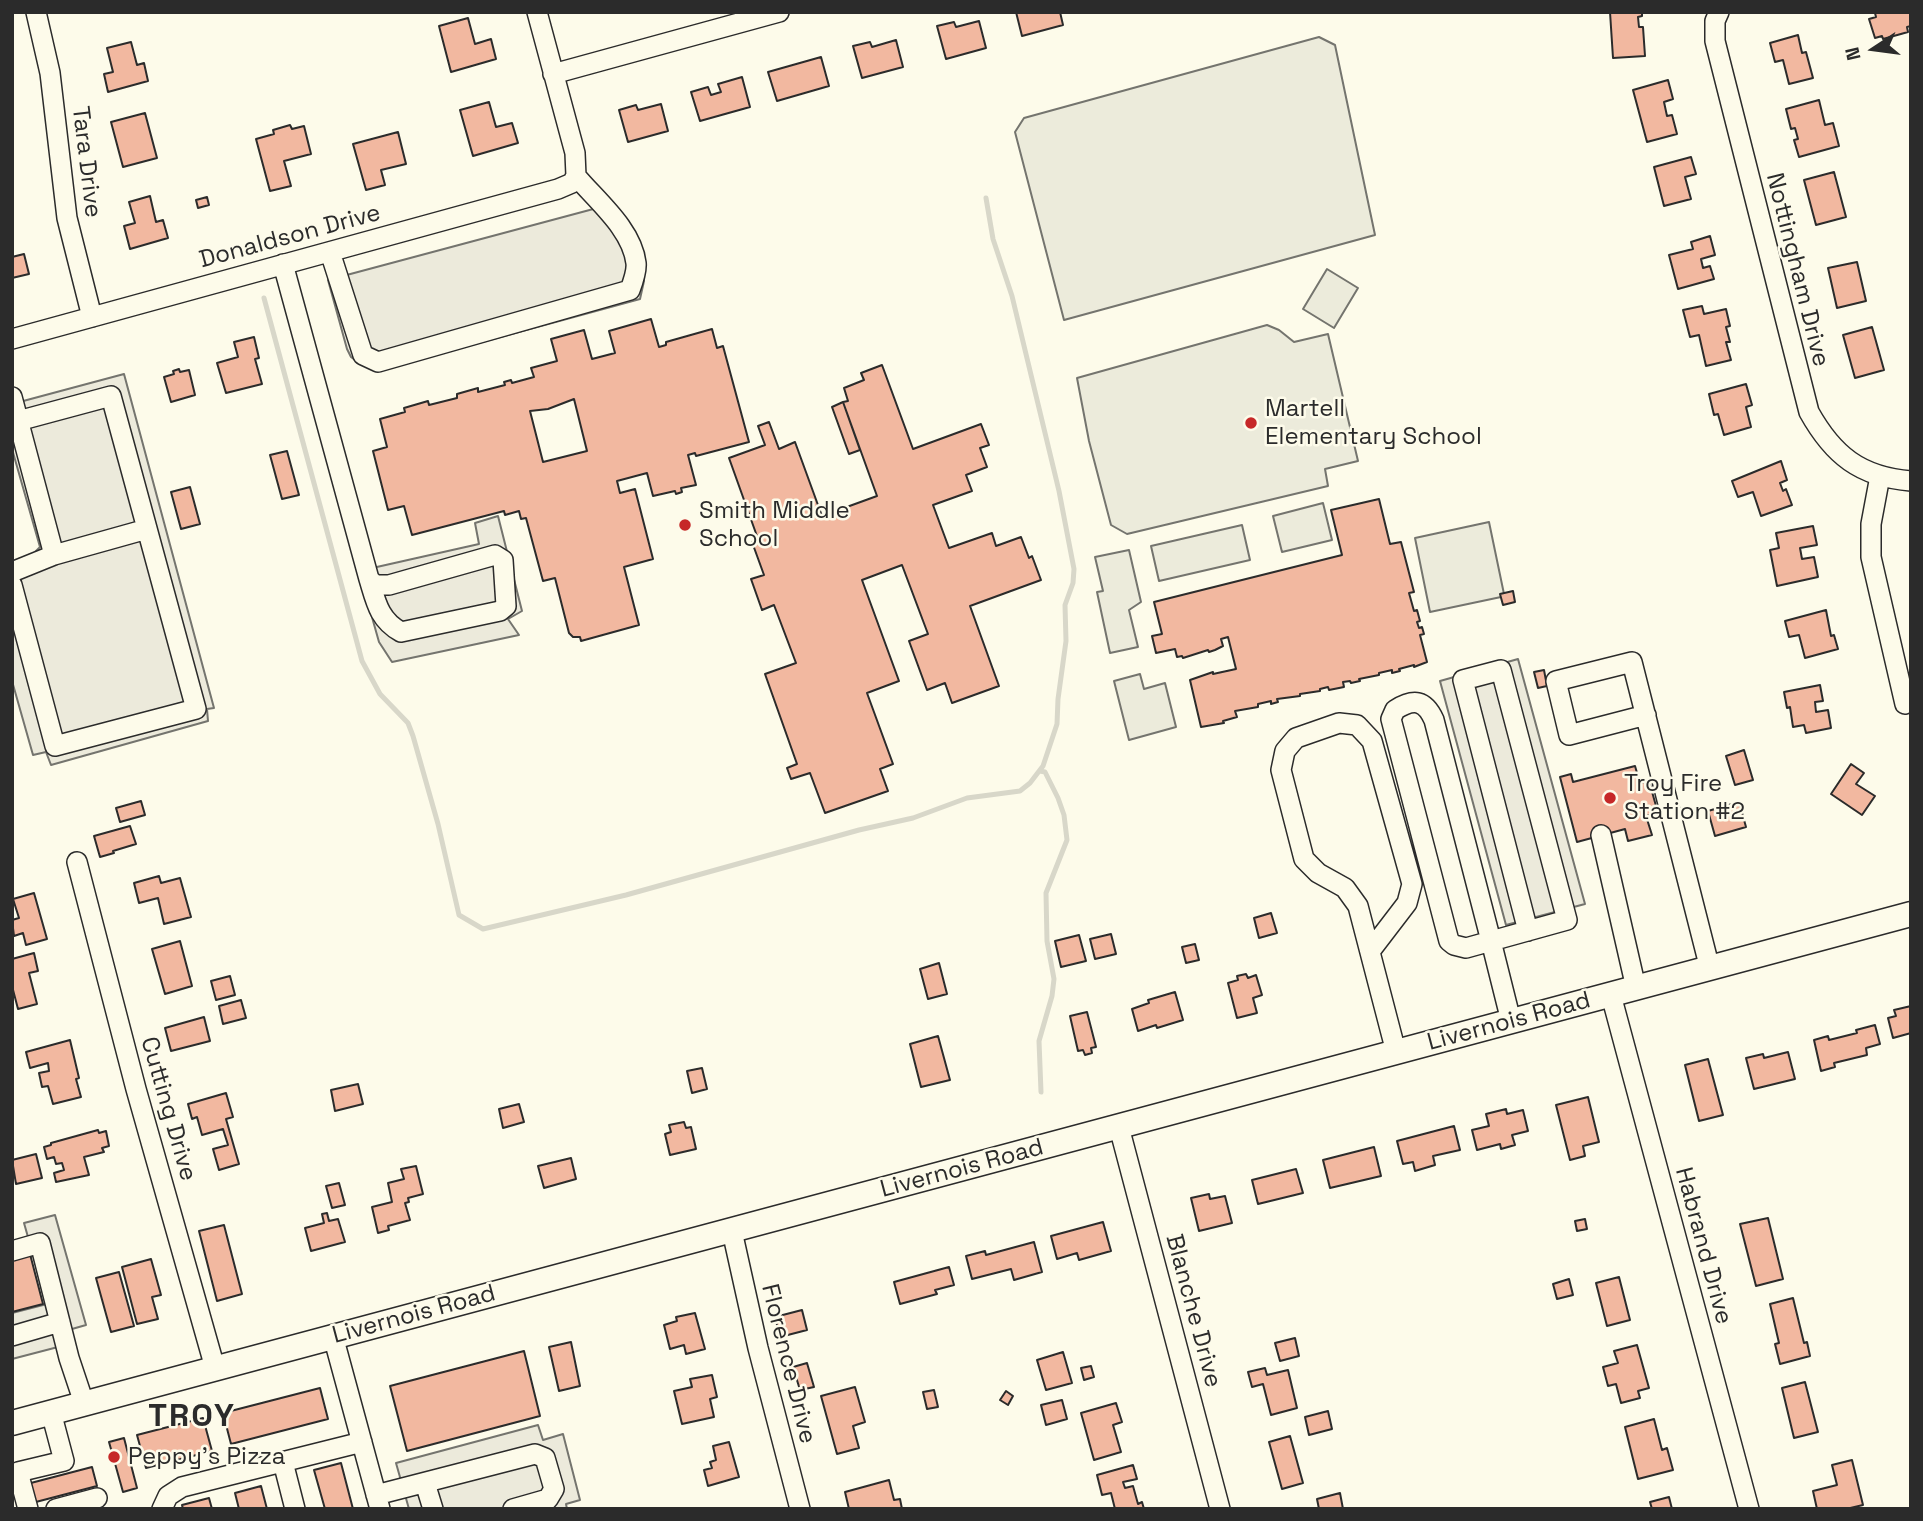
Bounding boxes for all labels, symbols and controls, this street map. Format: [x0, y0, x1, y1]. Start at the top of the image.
north arrow [1839, 14, 1909, 84]
text: N [1839, 45, 1867, 63]
street label: Tara Drive [65, 105, 107, 219]
street label: Nottingham Drive [1759, 170, 1835, 370]
street label: Donaldson Drive [196, 199, 384, 275]
place label: Martell Elementary School [1265, 395, 1482, 451]
marker: Martell Elementary School [1243, 415, 1259, 431]
place label: Smith Middle School [699, 497, 850, 553]
marker: Smith Middle School [677, 517, 693, 533]
place label: Troy Fire Station #2 [1624, 770, 1745, 826]
marker: Troy Fire Station #2 [1602, 790, 1618, 806]
street label: Livernois Road [1424, 986, 1594, 1058]
street label: Cutting Drive [134, 1034, 202, 1184]
street label: Livernois Road [877, 1133, 1047, 1205]
street label: Habrand Drive [1668, 1164, 1738, 1328]
street label: Blanche Drive [1159, 1231, 1227, 1391]
street label: Livernois Road [329, 1279, 499, 1351]
street label: Florence Drive [754, 1281, 822, 1447]
district label: TROY [149, 1398, 235, 1436]
place label: Peppy's Pizza [128, 1443, 286, 1471]
marker: Peppy's Pizza [106, 1449, 122, 1465]

